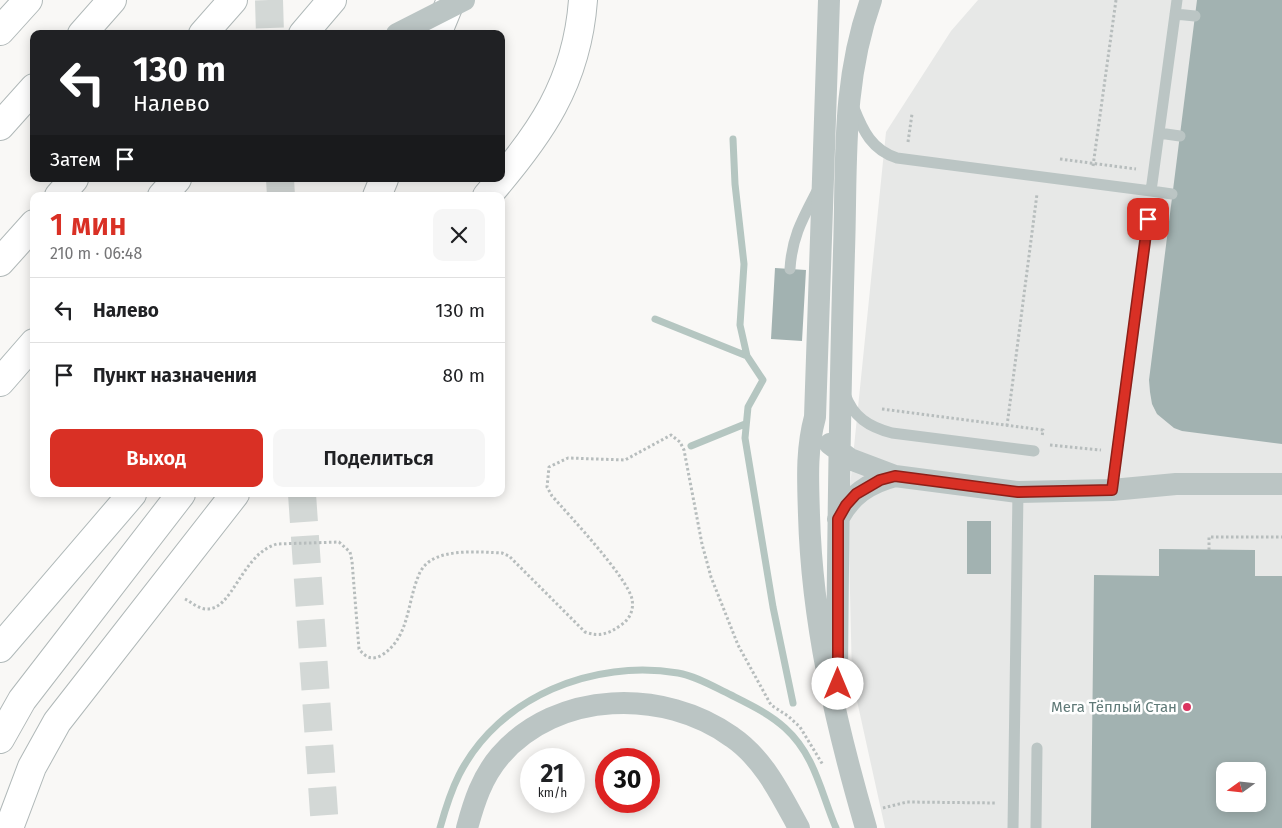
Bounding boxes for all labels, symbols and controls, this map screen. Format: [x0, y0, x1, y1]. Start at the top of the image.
text: 130 m [133, 48, 226, 90]
icon: left [50, 50, 115, 115]
text: Налево [133, 90, 210, 117]
icon: arrive [111, 145, 139, 173]
text: Затем [50, 148, 101, 171]
pin [1127, 198, 1169, 240]
icon: arrive [1134, 205, 1162, 233]
text: 1 мин [50, 207, 127, 243]
button: close [433, 209, 485, 261]
text: 210 m · 06:48 [50, 244, 142, 263]
icon: left [50, 296, 78, 324]
text: Налево [93, 299, 159, 322]
text: 130 m [435, 299, 485, 322]
icon: arrive [50, 361, 78, 389]
text: Пункт назначения [93, 364, 257, 387]
text: 80 m [443, 364, 485, 387]
button: Выход [50, 429, 263, 487]
button: Поделиться [273, 429, 485, 487]
position arrow [811, 657, 863, 709]
place label: Мега Тёплый Cтан [1051, 698, 1177, 716]
marker: Мега Тёплый Cтан [1181, 701, 1193, 713]
speed limit sign: 30 [595, 748, 660, 813]
text: 21 [541, 759, 564, 789]
north arrow [1216, 762, 1266, 812]
map controls [1216, 762, 1266, 812]
text: km/h [538, 786, 567, 800]

